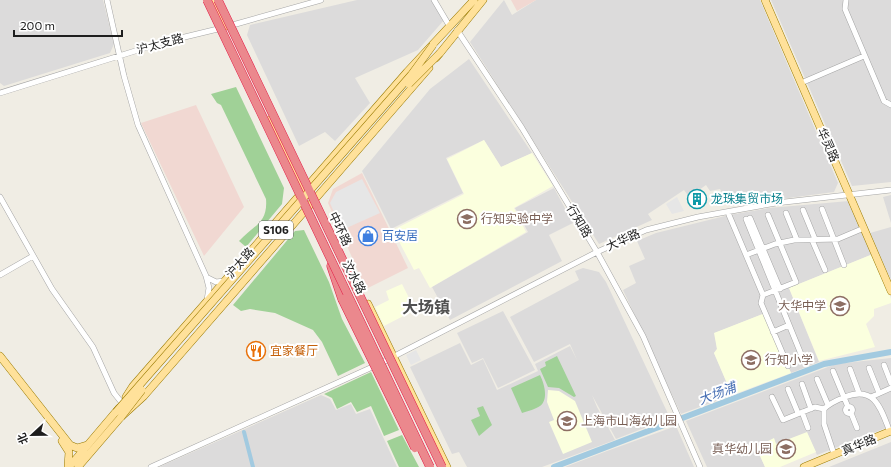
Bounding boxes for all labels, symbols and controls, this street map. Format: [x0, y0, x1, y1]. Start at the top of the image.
scale bar [14, 12, 122, 38]
text: 200 m [20, 18, 55, 32]
street label: 沪太支路 [135, 30, 185, 56]
street label: 华灵路 [815, 125, 843, 164]
building icon: 龙珠集贸市场 [686, 188, 708, 210]
place label: 龙珠集贸市场 [711, 191, 783, 205]
street label: 行知路 [565, 201, 595, 240]
school or university icon: 行知实验中学 [456, 208, 478, 230]
street label: 中环路 [327, 209, 355, 248]
place label: 行知实验中学 [481, 211, 553, 225]
road number: S106 [259, 221, 293, 239]
shop icon: 百安居 [357, 225, 379, 247]
street label: 大华路 [603, 225, 642, 253]
place label: 百安居 [382, 228, 418, 242]
street label: 沪太路 [222, 244, 256, 281]
street label: 汶水路 [340, 257, 369, 296]
school or university icon: 大华中学 [829, 295, 851, 317]
district label: 大场镇 [402, 297, 450, 316]
place label: 大华中学 [778, 298, 826, 312]
restaurant icon: 宜家餐厅 [245, 340, 267, 362]
place label: 宜家餐厅 [270, 343, 318, 357]
school or university icon: 行知小学 [740, 349, 762, 371]
place label: 行知小学 [765, 352, 813, 366]
water label: 大场浦 [696, 378, 740, 407]
school or university icon: 上海市山海幼儿园 [556, 410, 578, 432]
place label: 上海市山海幼儿园 [581, 413, 677, 427]
north arrow [12, 415, 52, 455]
text: 北 [14, 431, 30, 446]
street label: 真华路 [839, 431, 878, 457]
school or university icon: 真华幼儿园 [775, 438, 797, 460]
place label: 真华幼儿园 [712, 441, 772, 455]

